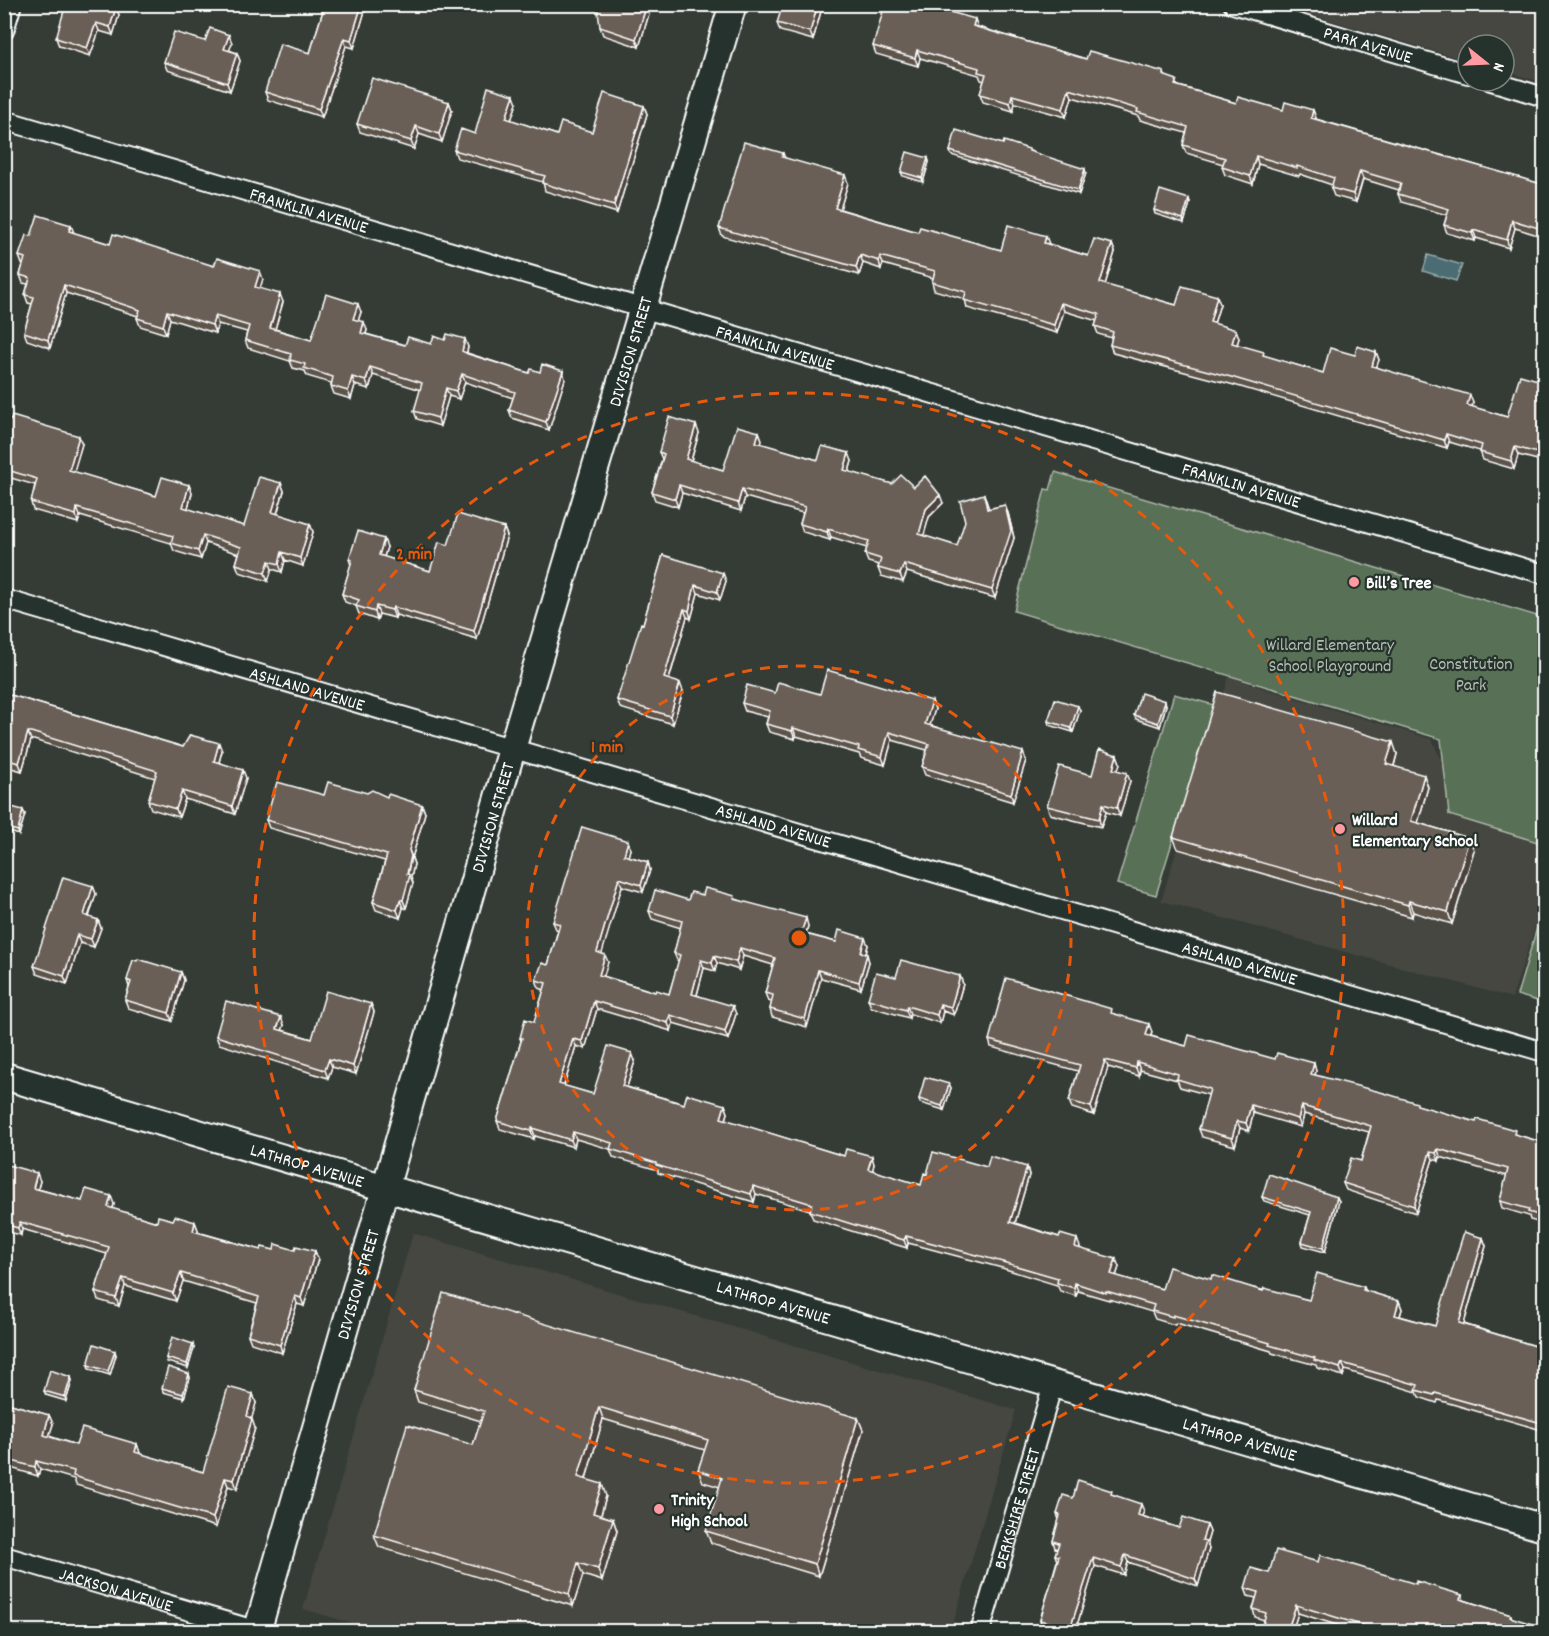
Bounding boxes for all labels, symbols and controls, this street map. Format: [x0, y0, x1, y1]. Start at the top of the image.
street label: PARK AVENUE [1320, 22, 1415, 72]
north arrow [1456, 33, 1516, 93]
text: N [1486, 60, 1510, 74]
street label: FRANKLIN AVENUE [246, 183, 371, 242]
street label: DIVISION STREET [604, 294, 661, 410]
street label: FRANKLIN AVENUE [712, 320, 837, 379]
street label: FRANKLIN AVENUE [1178, 458, 1303, 516]
text: 2 min [396, 543, 432, 568]
place label: Bill’s Tree [1366, 572, 1431, 597]
marker: Bill’s Tree [1347, 575, 1361, 589]
park label: Willard Elementary School Playground [1266, 634, 1395, 680]
park label: Constitution Park [1429, 653, 1513, 699]
street label: ASHLAND AVENUE [246, 662, 367, 719]
text: 1 min [591, 736, 623, 761]
street label: DIVISION STREET [467, 760, 522, 876]
street label: ASHLAND AVENUE [712, 799, 833, 857]
place label: Willard Elementary School [1352, 809, 1479, 855]
marker: Willard Elementary School [1333, 822, 1347, 836]
centre of rings [789, 928, 809, 948]
street label: ASHLAND AVENUE [1178, 936, 1300, 994]
street label: LATHROP AVENUE [247, 1139, 366, 1196]
street label: DIVISION STREET [332, 1227, 388, 1343]
street label: LATHROP AVENUE [713, 1276, 833, 1333]
street label: LATHROP AVENUE [1179, 1413, 1299, 1470]
street label: BERKSHIRE STREET [989, 1445, 1048, 1573]
place label: Trinity High School [671, 1489, 748, 1535]
marker: Trinity High School [652, 1502, 666, 1516]
street label: JACKSON AVENUE [56, 1563, 175, 1620]

